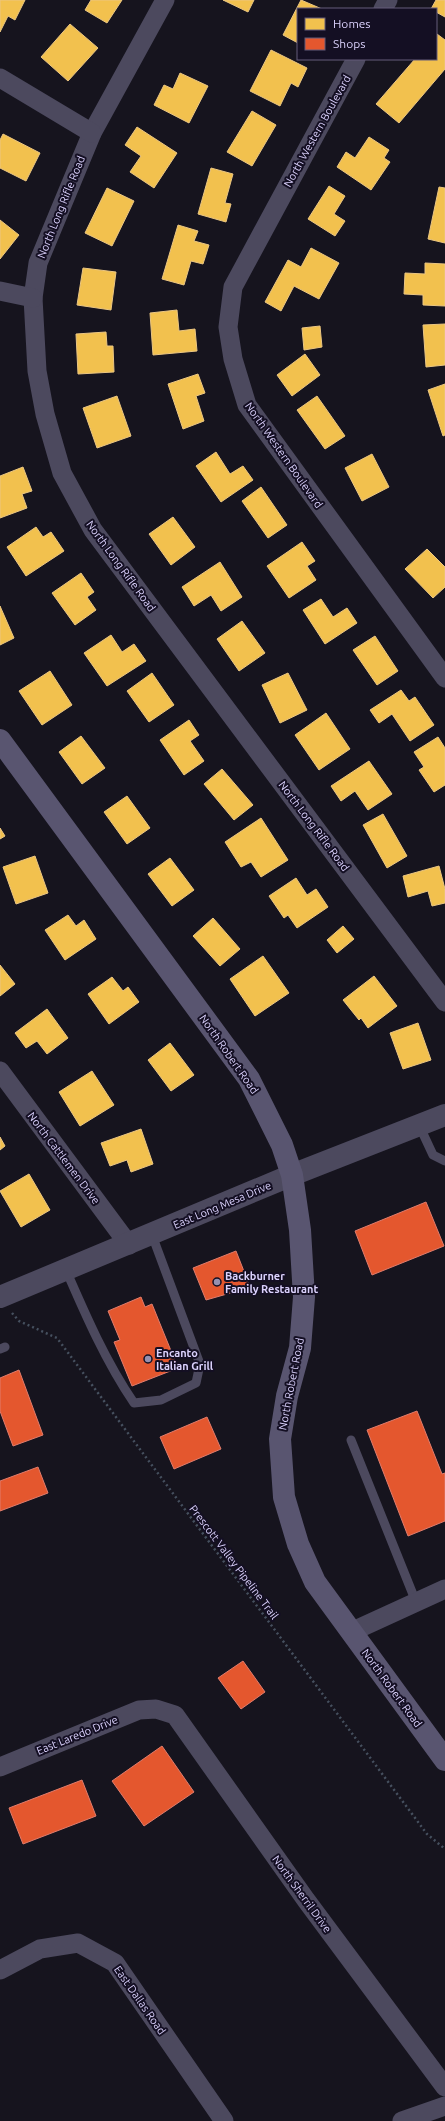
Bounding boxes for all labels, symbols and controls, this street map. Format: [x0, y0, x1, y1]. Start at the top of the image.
legend [297, 8, 437, 60]
text: Homes [333, 17, 371, 30]
text: Shops [333, 37, 365, 50]
street label: North Western Boulevard [281, 73, 353, 189]
street label: North Long Rifle Road [35, 154, 87, 260]
street label: North Western Boulevard [243, 400, 325, 510]
street label: North Long Rifle Road [84, 518, 158, 614]
street label: North Long Rifle Road [276, 779, 352, 873]
street label: North Robert Road [197, 1012, 261, 1096]
street label: North Cattlemen Drive [26, 1110, 102, 1206]
street label: East Long Mesa Drive [171, 1179, 273, 1231]
place label: Backburner Family Restaurant [225, 1270, 318, 1295]
marker: Backburner Family Restaurant [212, 1277, 222, 1287]
street label: North Robert Road [276, 1337, 306, 1431]
place label: Encanto Italian Grill [156, 1347, 214, 1372]
marker: Encanto Italian Grill [143, 1354, 153, 1364]
street label: Prescott Valley Pipeline Trail [187, 1503, 281, 1621]
street label: North Robert Road [360, 1647, 424, 1729]
street label: East Laredo Drive [35, 1713, 119, 1757]
street label: North Sherril Drive [270, 1853, 334, 1935]
street label: East Dallas Road [112, 1963, 168, 2037]

